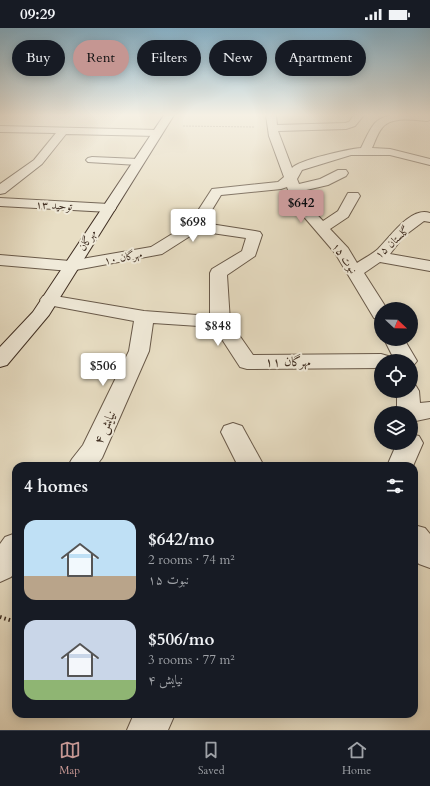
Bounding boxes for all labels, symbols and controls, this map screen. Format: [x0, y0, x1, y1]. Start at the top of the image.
text: 09:29 [20, 4, 55, 24]
chip: Buy [12, 40, 65, 76]
chip: Rent [73, 40, 129, 76]
chip: Filters [137, 40, 201, 76]
chip: New [209, 40, 267, 76]
chip: Apartment [275, 40, 366, 76]
pin: $642 [277, 190, 325, 224]
text: $642 [288, 194, 314, 212]
street label: توحید ۱۳ [35, 197, 74, 214]
pin: $698 [169, 209, 217, 243]
text: $698 [180, 213, 206, 231]
street label: گلستان ۱۵ [372, 223, 413, 262]
street label: مهرگان [75, 227, 100, 254]
street label: نبوت ۱۵ [328, 240, 361, 277]
street label: مهرگان ۱۰ [103, 247, 143, 268]
north arrow [374, 302, 418, 346]
map controls [374, 302, 418, 450]
pin: $848 [194, 313, 242, 347]
text: $848 [205, 317, 231, 335]
pin: $506 [79, 353, 127, 387]
street label: مهرگان ۱۱ [265, 353, 311, 371]
button: locate [374, 354, 418, 398]
text: $506 [90, 357, 116, 375]
button: layers [374, 406, 418, 450]
street label: نیایش ۴ [90, 408, 120, 447]
text: 4 homes [24, 475, 88, 498]
icon: filters [384, 475, 406, 497]
text: $642/mo [148, 528, 214, 551]
icon: home [56, 536, 104, 584]
text: 2 rooms · 74 m² [148, 551, 235, 569]
text: نبوت ۱۵ [148, 571, 189, 589]
text: $506/mo [148, 628, 214, 651]
icon: home [56, 636, 104, 684]
text: 3 rooms · 77 m² [148, 651, 235, 669]
text: نیایش ۴ [148, 671, 183, 689]
tab: Map [59, 739, 81, 778]
tab: Saved [198, 739, 225, 778]
tab: Home [342, 739, 371, 778]

